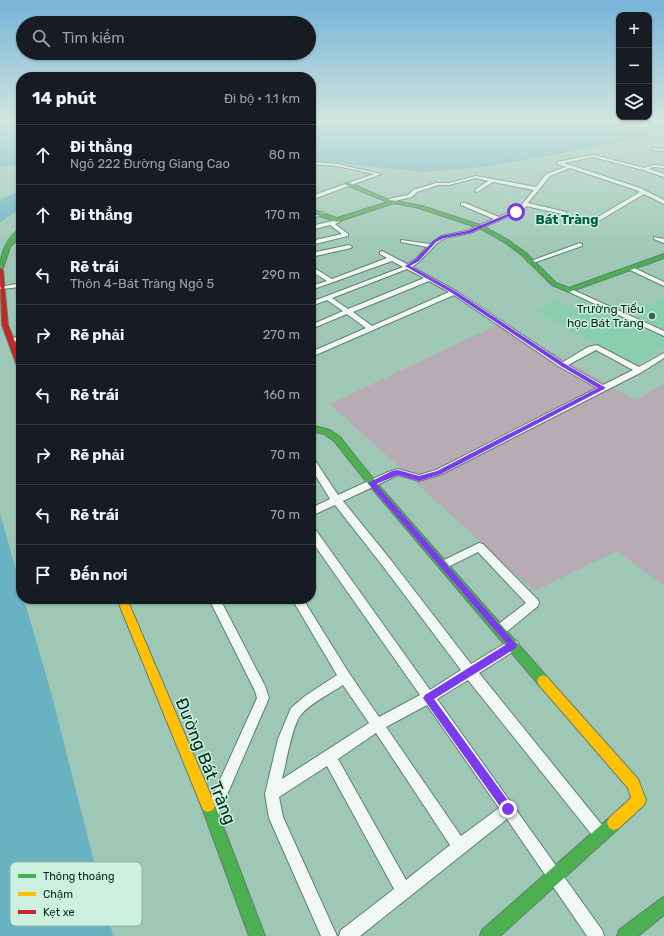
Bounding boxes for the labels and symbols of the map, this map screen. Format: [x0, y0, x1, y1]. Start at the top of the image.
route start [507, 203, 525, 221]
district label: Bát Tràng [536, 212, 598, 227]
place label: Trường Tiểu học Bát Tràng [567, 302, 644, 330]
marker: Trường Tiểu học Bát Tràng [647, 311, 657, 321]
street label: Đường Bát Tràng [172, 695, 240, 827]
route end [499, 800, 517, 818]
legend [10, 862, 142, 926]
text: Thông thoáng [43, 870, 114, 883]
text: Chậm [43, 888, 73, 901]
text: Kẹt xe [43, 906, 75, 919]

